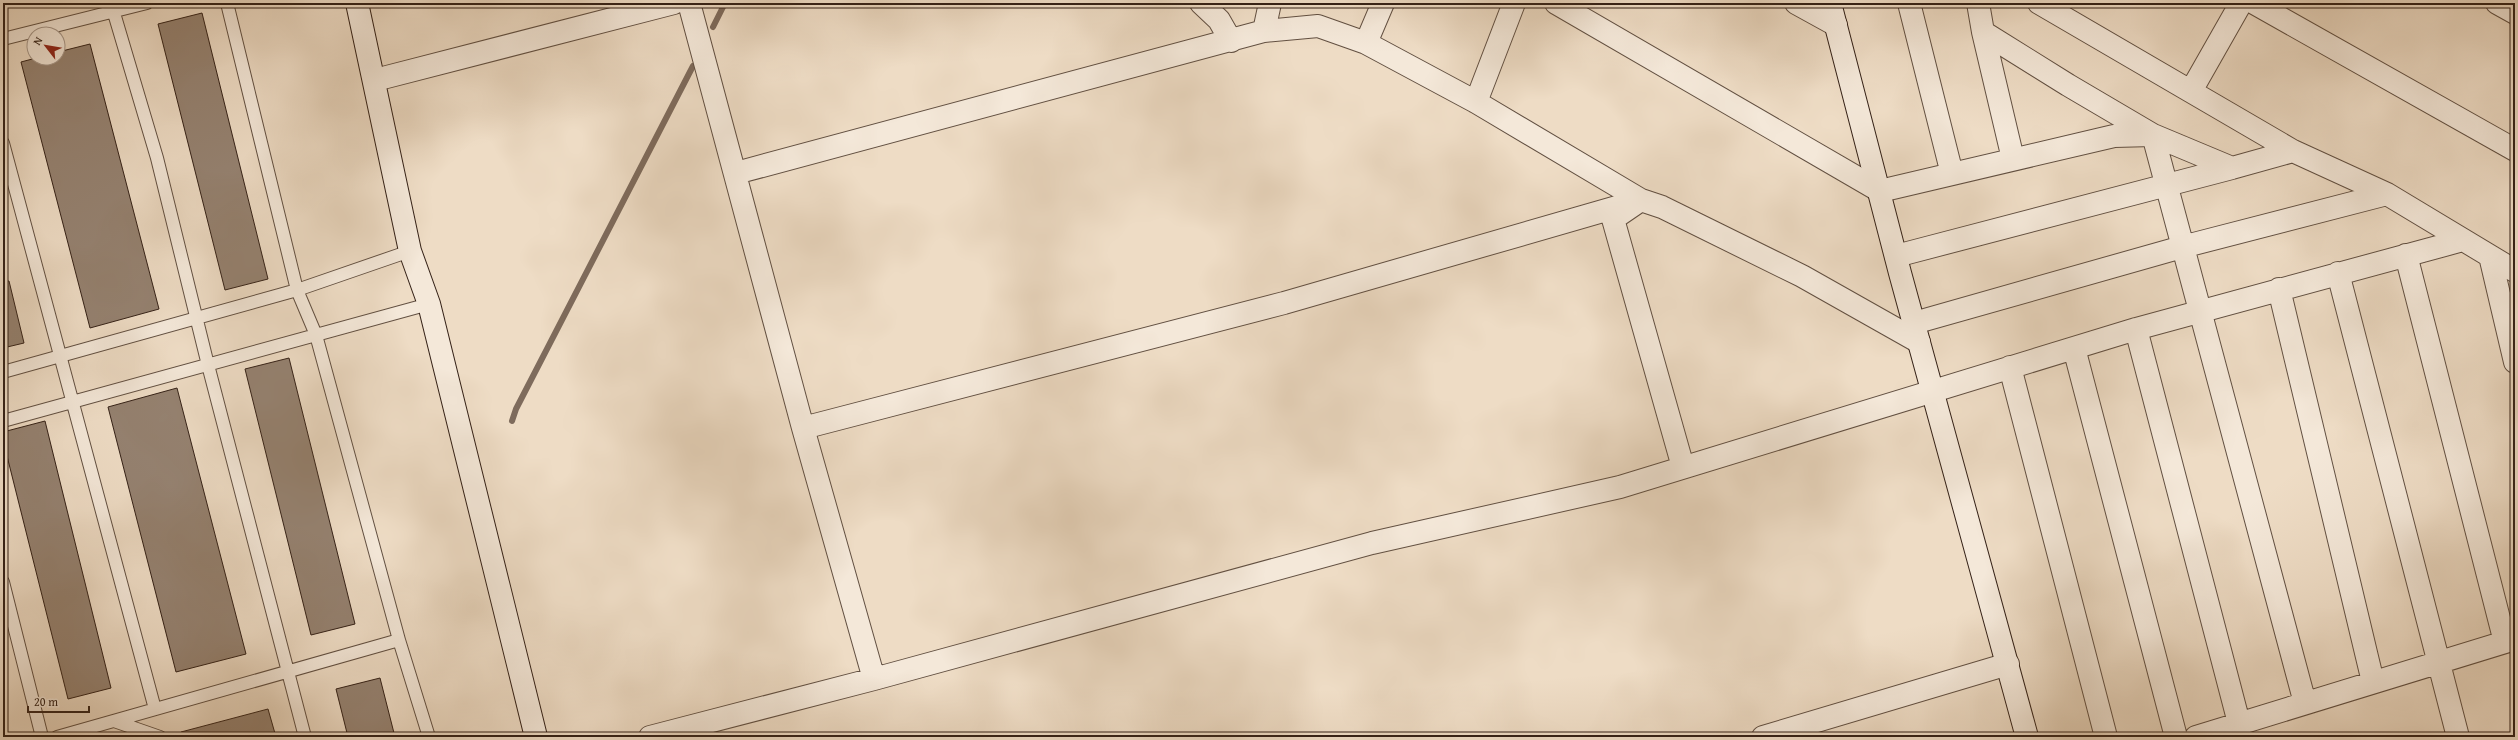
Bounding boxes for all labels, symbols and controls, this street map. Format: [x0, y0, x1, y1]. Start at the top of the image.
north arrow [26, 26, 66, 66]
text: N [29, 33, 47, 48]
scale bar [28, 688, 89, 714]
text: 20 m [34, 693, 58, 710]

